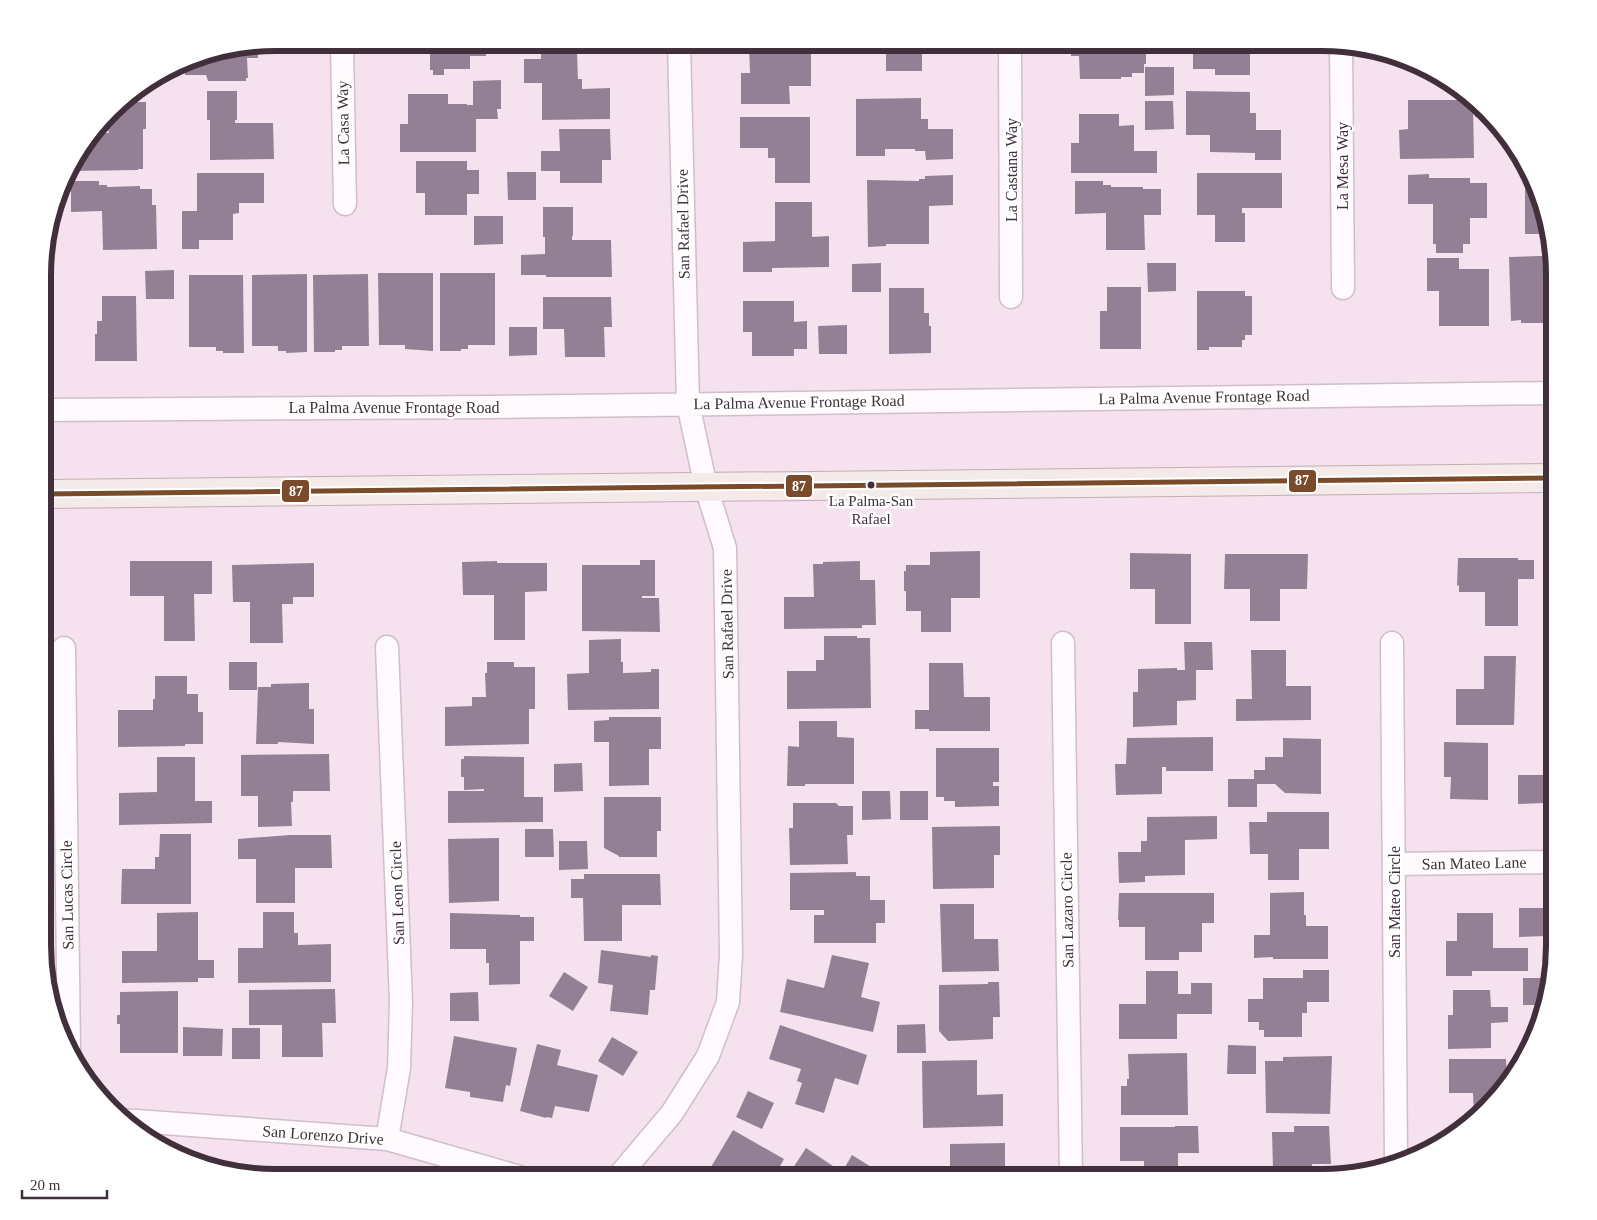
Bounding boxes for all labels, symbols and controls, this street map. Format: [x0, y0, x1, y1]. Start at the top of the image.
street label: La Casa Way [334, 81, 353, 165]
street label: La Castana Way [1003, 118, 1021, 222]
street label: La Mesa Way [1334, 122, 1352, 210]
street label: San Rafael Drive [674, 169, 692, 279]
street label: La Palma Avenue Frontage Road [1098, 387, 1310, 408]
street label: La Palma Avenue Frontage Road [693, 392, 905, 413]
street label: La Palma Avenue Frontage Road [288, 399, 500, 417]
line badge: 87 [1288, 469, 1317, 493]
text: 87 [1295, 473, 1309, 488]
line badge: 87 [785, 474, 813, 498]
line badge: 87 [281, 479, 310, 503]
text: 87 [792, 479, 806, 494]
marker: La Palma-San Rafael [866, 480, 876, 490]
text: 87 [289, 484, 303, 499]
place label: La Palma-San Rafael [829, 493, 914, 527]
street label: San Rafael Drive [718, 569, 736, 679]
street label: San Lucas Circle [58, 840, 76, 950]
street label: San Leon Circle [387, 841, 407, 945]
street label: San Mateo Circle [1386, 846, 1403, 958]
street label: San Lazaro Circle [1057, 852, 1077, 968]
street label: San Mateo Lane [1421, 854, 1527, 872]
street label: San Lorenzo Drive [262, 1122, 384, 1148]
scale bar [22, 1168, 108, 1200]
text: 20 m [30, 1177, 61, 1193]

